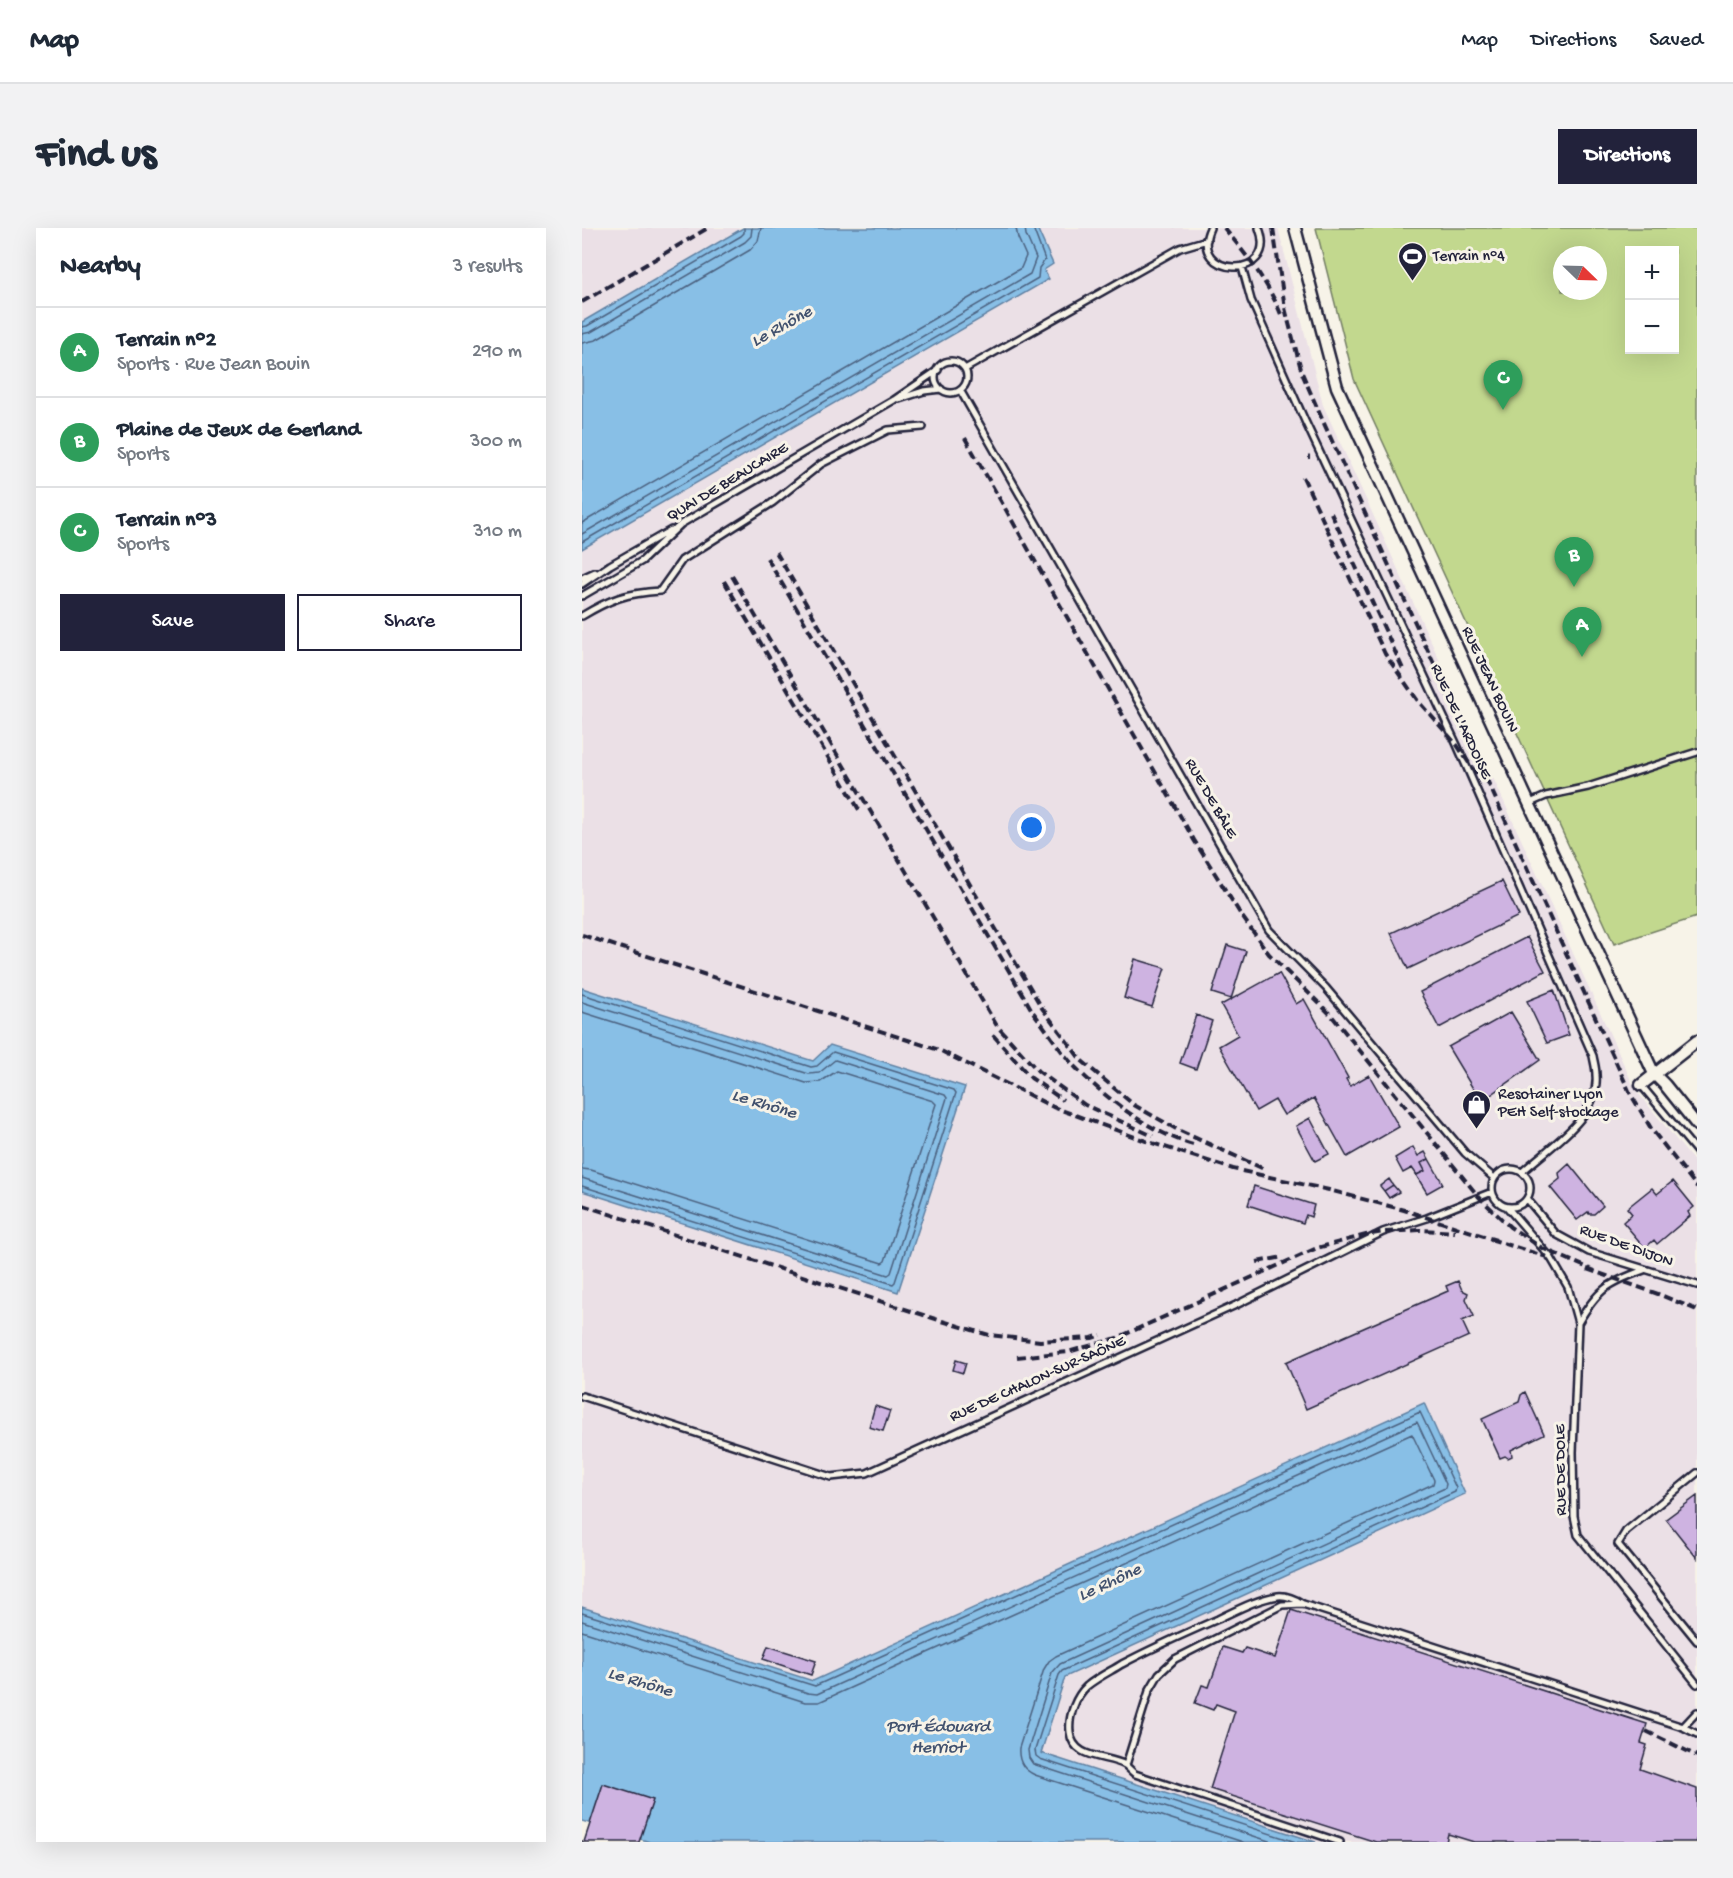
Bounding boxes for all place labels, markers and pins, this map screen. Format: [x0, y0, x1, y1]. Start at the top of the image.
sports icon: Terrain n°4 [1396, 241, 1428, 283]
place label: Terrain n°4 [1432, 248, 1505, 267]
pin: C [1484, 360, 1522, 410]
pin: B [1554, 538, 1594, 587]
pin: A [1562, 608, 1602, 657]
place label: Resotainer Lyon PEH Self-stockage [1497, 1086, 1619, 1123]
shop icon: Resotainer Lyon PEH Self-stockage [1461, 1088, 1493, 1130]

